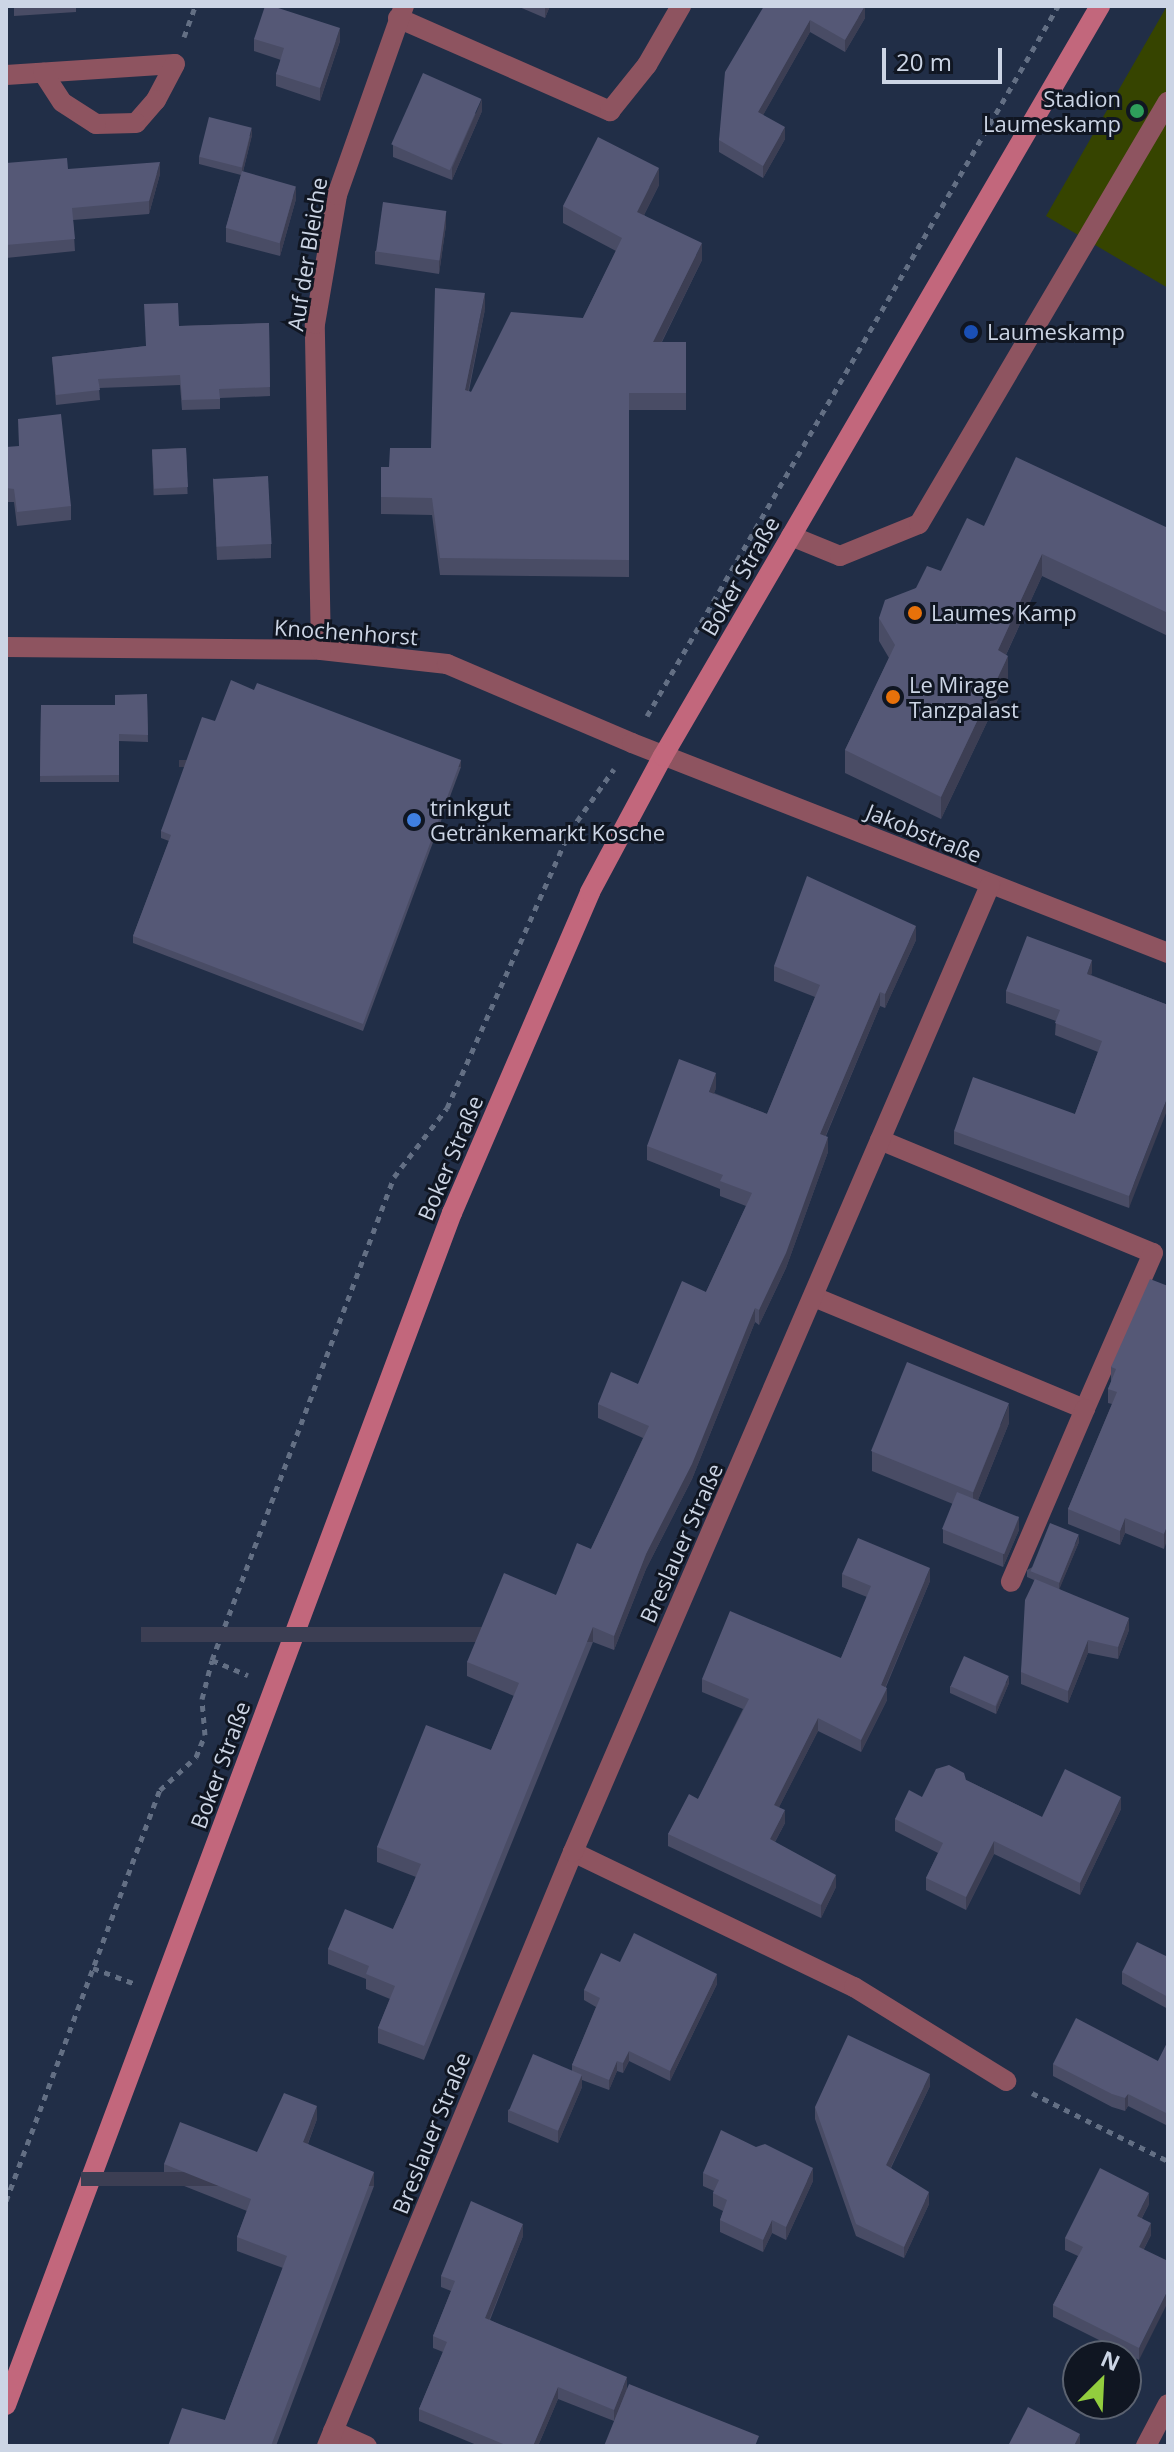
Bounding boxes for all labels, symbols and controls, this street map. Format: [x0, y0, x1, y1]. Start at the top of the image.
scale bar [886, 32, 1006, 82]
text: 20 m [896, 45, 952, 78]
place label: Stadion Laumeskamp [983, 85, 1121, 136]
marker: Stadion Laumeskamp [1128, 102, 1146, 120]
street label: Auf der Bleiche [282, 175, 332, 333]
place label: Laumeskamp [987, 319, 1125, 345]
marker: Laumeskamp [962, 323, 980, 341]
street label: Boker Straße [695, 512, 785, 640]
place label: Laumes Kamp [931, 600, 1077, 626]
marker: Laumes Kamp [906, 604, 924, 622]
street label: Knochenhorst [273, 614, 419, 650]
place label: Le Mirage Tanzpalast [909, 671, 1019, 722]
marker: Le Mirage Tanzpalast [884, 688, 902, 706]
place label: trinkgut Getränkemarkt Kosche [430, 794, 665, 846]
street label: Jakobstraße [863, 798, 985, 868]
marker: trinkgut Getränkemarkt Kosche [405, 811, 423, 829]
street label: Boker Straße [412, 1092, 488, 1224]
street label: Breslauer Straße [634, 1459, 728, 1627]
street label: Boker Straße [185, 1698, 255, 1832]
street label: Breslauer Straße [387, 2049, 475, 2217]
north arrow [1062, 2340, 1142, 2420]
text: N [1097, 2343, 1125, 2377]

